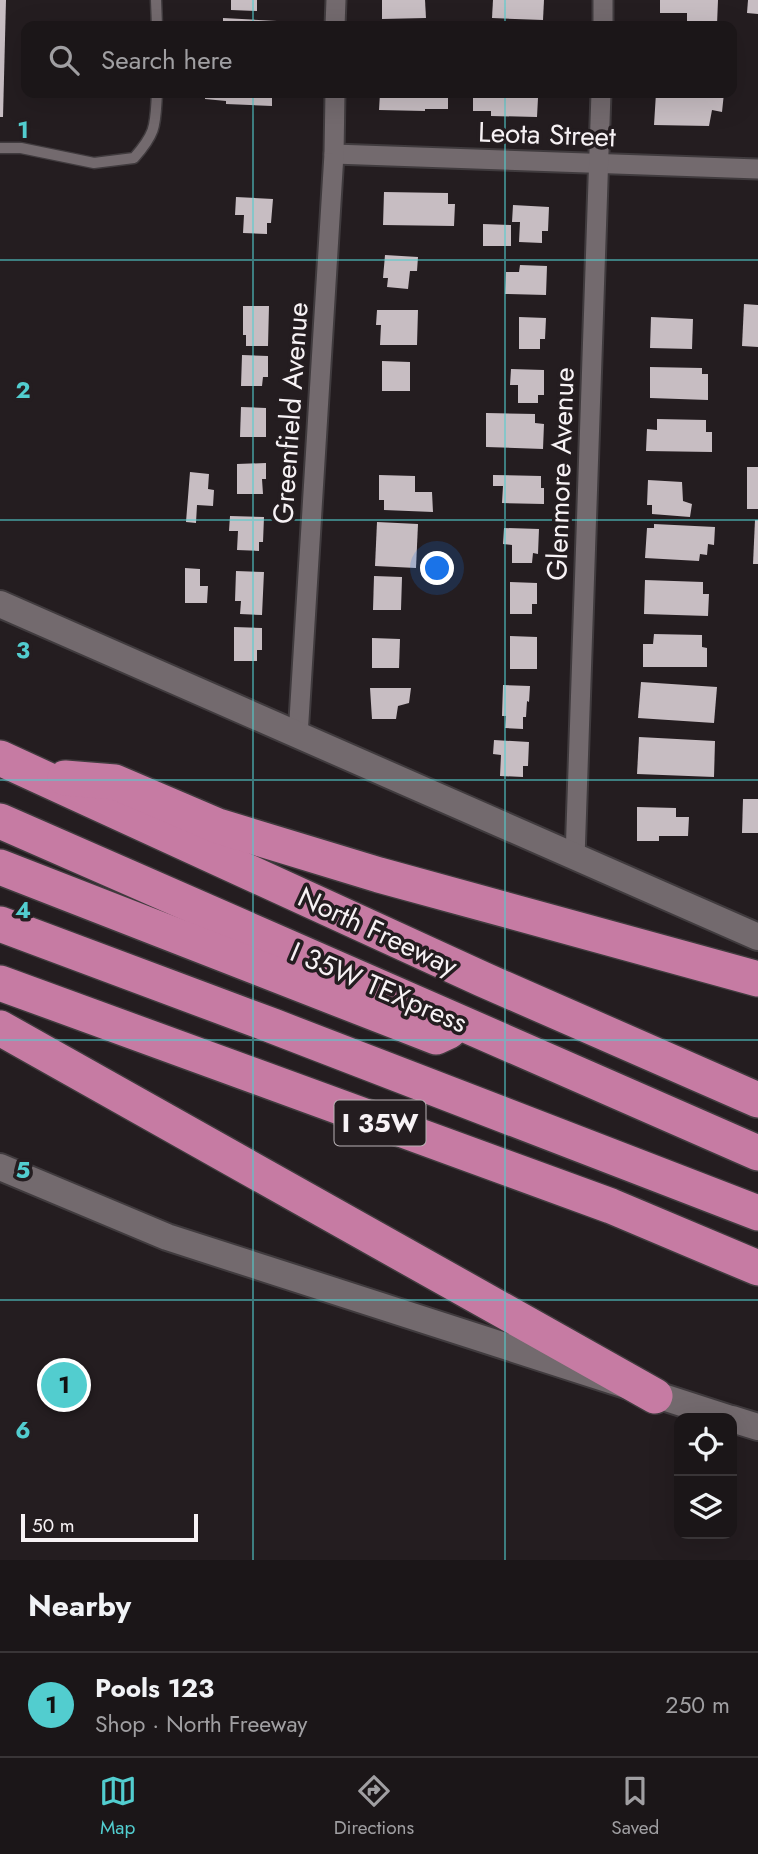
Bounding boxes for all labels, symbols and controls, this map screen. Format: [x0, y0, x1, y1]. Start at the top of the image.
search box [21, 21, 737, 98]
icon: search [45, 41, 83, 79]
text: Search here [101, 41, 233, 79]
street label: Leota Street [477, 112, 617, 157]
text: 1 [17, 113, 29, 147]
street label: Greenfield Avenue [262, 301, 319, 525]
street label: Glenmore Avenue [536, 367, 585, 581]
text: 2 [15, 373, 31, 407]
your location [420, 551, 454, 585]
text: 3 [16, 633, 30, 667]
street label: North Freeway [291, 876, 465, 987]
text: 4 [15, 893, 31, 927]
street label: I 35W TEXpress [284, 932, 474, 1043]
road number: I 35W [334, 1100, 426, 1146]
text: 5 [16, 1153, 30, 1187]
pin: 1 [41, 1359, 87, 1411]
text: 6 [15, 1413, 31, 1447]
map controls [674, 1413, 737, 1539]
button: locate [674, 1413, 737, 1476]
button: layers [674, 1476, 737, 1539]
scale bar [21, 1511, 198, 1543]
text: 50 m [32, 1512, 75, 1539]
text: Nearby [28, 1584, 131, 1627]
text: Pools 123 [95, 1669, 214, 1707]
text: 1 [45, 1688, 57, 1722]
text: 250 m [665, 1688, 730, 1722]
text: Shop · North Freeway [95, 1707, 307, 1741]
tab: Map [99, 1772, 137, 1841]
tab: Directions [334, 1772, 414, 1841]
tab: Saved [611, 1772, 659, 1841]

